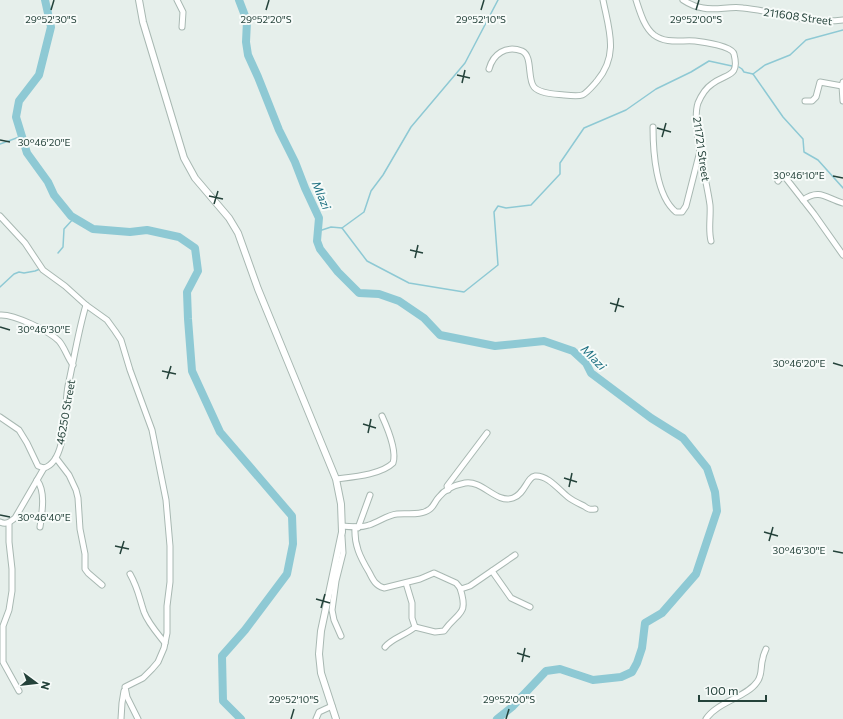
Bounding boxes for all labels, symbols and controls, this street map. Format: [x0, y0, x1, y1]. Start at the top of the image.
street label: 211608 Street [763, 5, 834, 27]
text: 29°52'30"S [25, 13, 77, 25]
text: 29°52'20"S [240, 13, 292, 25]
text: 29°52'10"S [456, 13, 506, 25]
text: 29°52'00"S [670, 13, 722, 25]
street label: 211721 Street [691, 116, 713, 183]
text: 30°46'20"E [18, 136, 70, 148]
text: 30°46'10"E [773, 169, 825, 181]
water label: Mlazi [310, 179, 335, 212]
text: 30°46'30"E [18, 323, 71, 335]
water label: Mlazi [578, 341, 610, 373]
text: 30°46'20"E [773, 357, 825, 369]
street label: 46250 Street [53, 378, 77, 446]
text: 30°46'40"E [17, 511, 71, 523]
text: 30°46'30"E [773, 544, 826, 556]
north arrow [16, 663, 56, 703]
scale bar [699, 677, 766, 703]
text: N [39, 680, 53, 691]
text: 100 m [705, 683, 739, 697]
text: 29°52'10"S [269, 693, 319, 705]
text: 29°52'00"S [483, 693, 535, 705]

